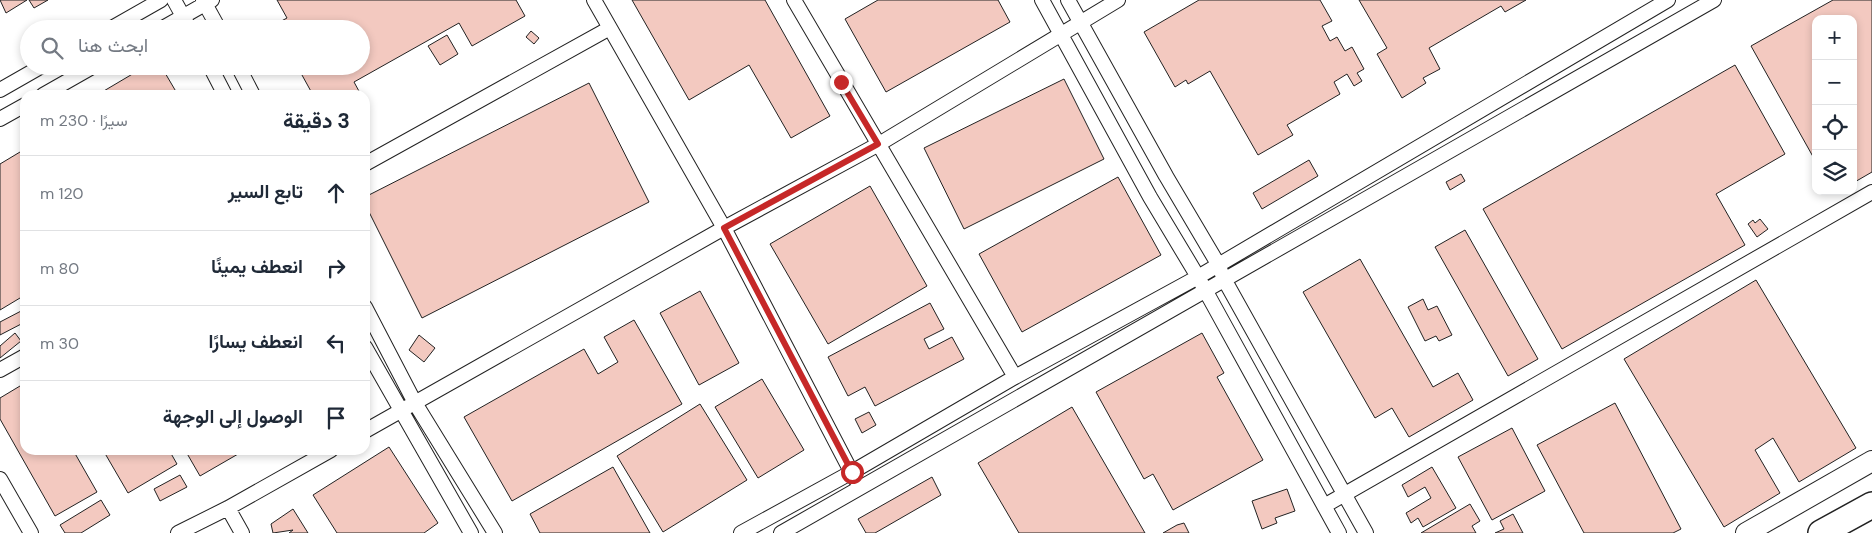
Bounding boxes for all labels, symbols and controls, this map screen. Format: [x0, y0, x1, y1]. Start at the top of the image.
map controls [1812, 15, 1857, 195]
button: + [1812, 15, 1857, 60]
search box [20, 20, 370, 75]
text: ابحث هنا [78, 33, 148, 58]
icon: search [38, 34, 66, 62]
button: − [1812, 60, 1857, 105]
route end [830, 71, 853, 94]
button: locate [1812, 105, 1857, 150]
text: 3 دقيقة [283, 107, 350, 135]
text: سيرًا · 230 m [40, 110, 128, 131]
button: layers [1812, 150, 1857, 195]
text: تابع السير [228, 179, 303, 204]
icon: ahead [322, 179, 350, 207]
text: 120 m [40, 183, 84, 204]
text: انعطف يمينًا [211, 254, 303, 279]
icon: right [322, 254, 350, 282]
text: 80 m [40, 258, 79, 279]
text: انعطف يسارًا [209, 329, 303, 354]
icon: left [322, 329, 350, 357]
text: 30 m [40, 333, 79, 354]
text: الوصول إلى الوجهة [163, 404, 303, 429]
icon: arrive [322, 404, 350, 432]
route start [841, 461, 864, 484]

